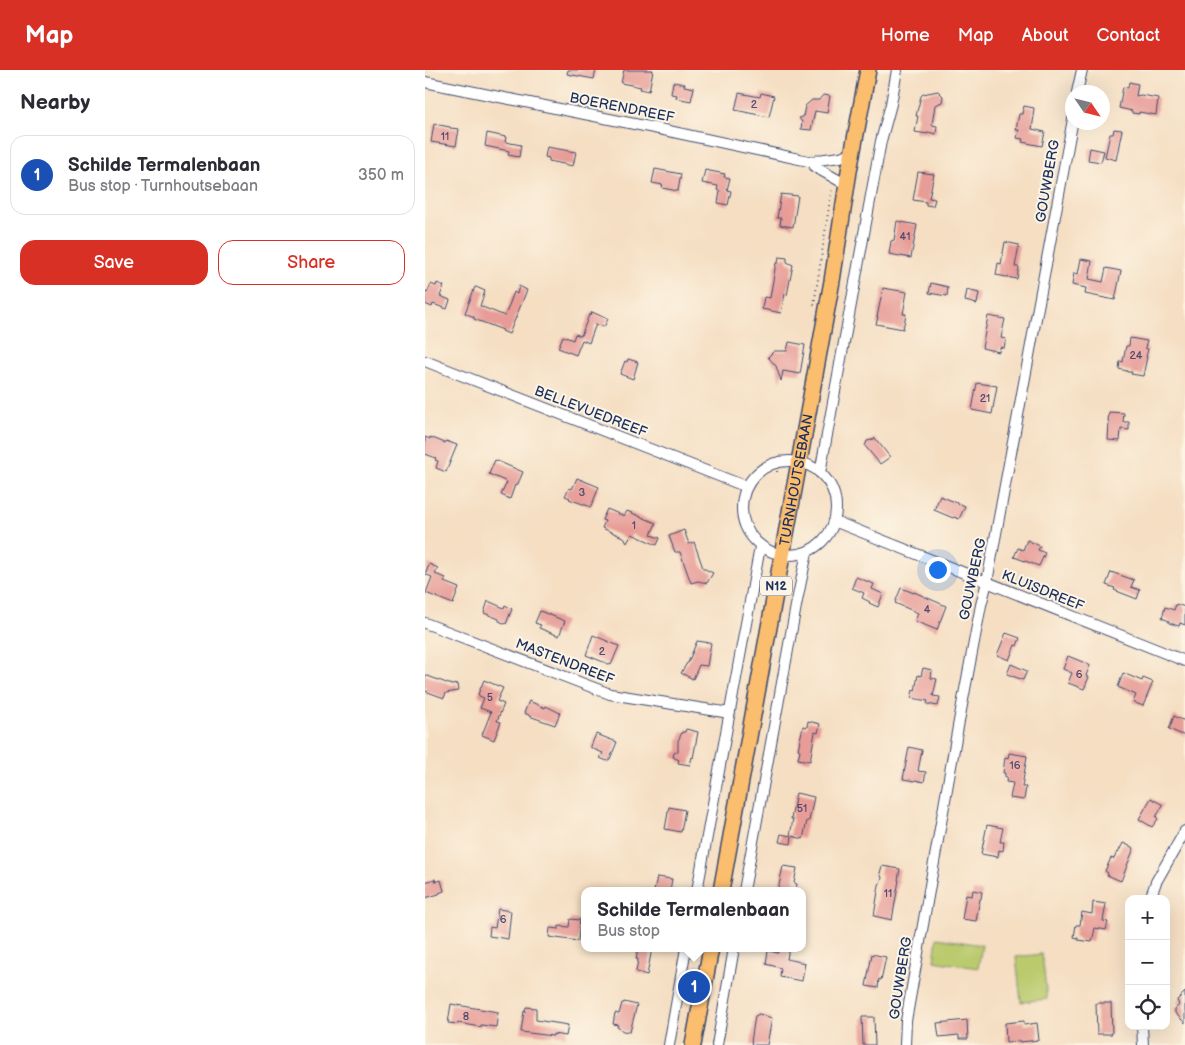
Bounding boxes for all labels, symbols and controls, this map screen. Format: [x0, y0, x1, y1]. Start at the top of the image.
text: Map [25, 21, 73, 50]
text: Home [881, 25, 930, 46]
text: Map [958, 25, 994, 46]
text: About [1022, 25, 1069, 46]
text: Contact [1097, 25, 1160, 46]
north arrow [1065, 85, 1110, 130]
street label: BOERENDREEF [568, 89, 676, 126]
text: Nearby [20, 90, 90, 115]
house number: 2 [751, 98, 758, 111]
house number: 11 [441, 130, 449, 143]
street label: GOUWBERG [1032, 138, 1063, 224]
text: Schilde Termalenbaan [68, 154, 260, 177]
text: 1 [34, 166, 40, 185]
text: 350 m [358, 166, 404, 185]
text: Bus stop · Turnhoutsebaan [68, 177, 258, 196]
house number: 41 [900, 230, 910, 243]
button: Save [20, 240, 208, 285]
button: Share [218, 240, 405, 285]
house number: 24 [1129, 349, 1143, 362]
street label: BELLEVUEDREEF [532, 382, 650, 441]
house number: 21 [980, 392, 990, 405]
street label: TURNHOUTSEBAAN [776, 413, 817, 547]
house number: 3 [579, 486, 586, 499]
house number: 1 [632, 519, 636, 532]
street label: GOUWBERG [955, 536, 990, 622]
your location [925, 557, 951, 583]
street label: KLUISDREEF [999, 566, 1087, 615]
road number: N12 [760, 576, 792, 596]
house number: 4 [924, 603, 931, 616]
street label: MASTENDREEF [513, 635, 617, 688]
house number: 2 [599, 645, 606, 658]
house number: 6 [1076, 668, 1083, 681]
house number: 5 [487, 691, 493, 704]
house number: 16 [1010, 759, 1021, 772]
house number: 51 [797, 802, 807, 815]
popup [581, 887, 806, 952]
house number: 11 [884, 887, 892, 900]
map controls [1125, 895, 1170, 1030]
button: + [1125, 895, 1170, 940]
text: Schilde Termalenbaan [597, 899, 790, 922]
house number: 6 [500, 913, 507, 926]
text: Bus stop [597, 922, 660, 941]
street label: GOUWBERG [886, 935, 915, 1021]
button: − [1125, 940, 1170, 985]
pin: 1 [678, 968, 710, 1006]
button: locate [1125, 985, 1170, 1030]
house number: 8 [463, 1010, 469, 1023]

